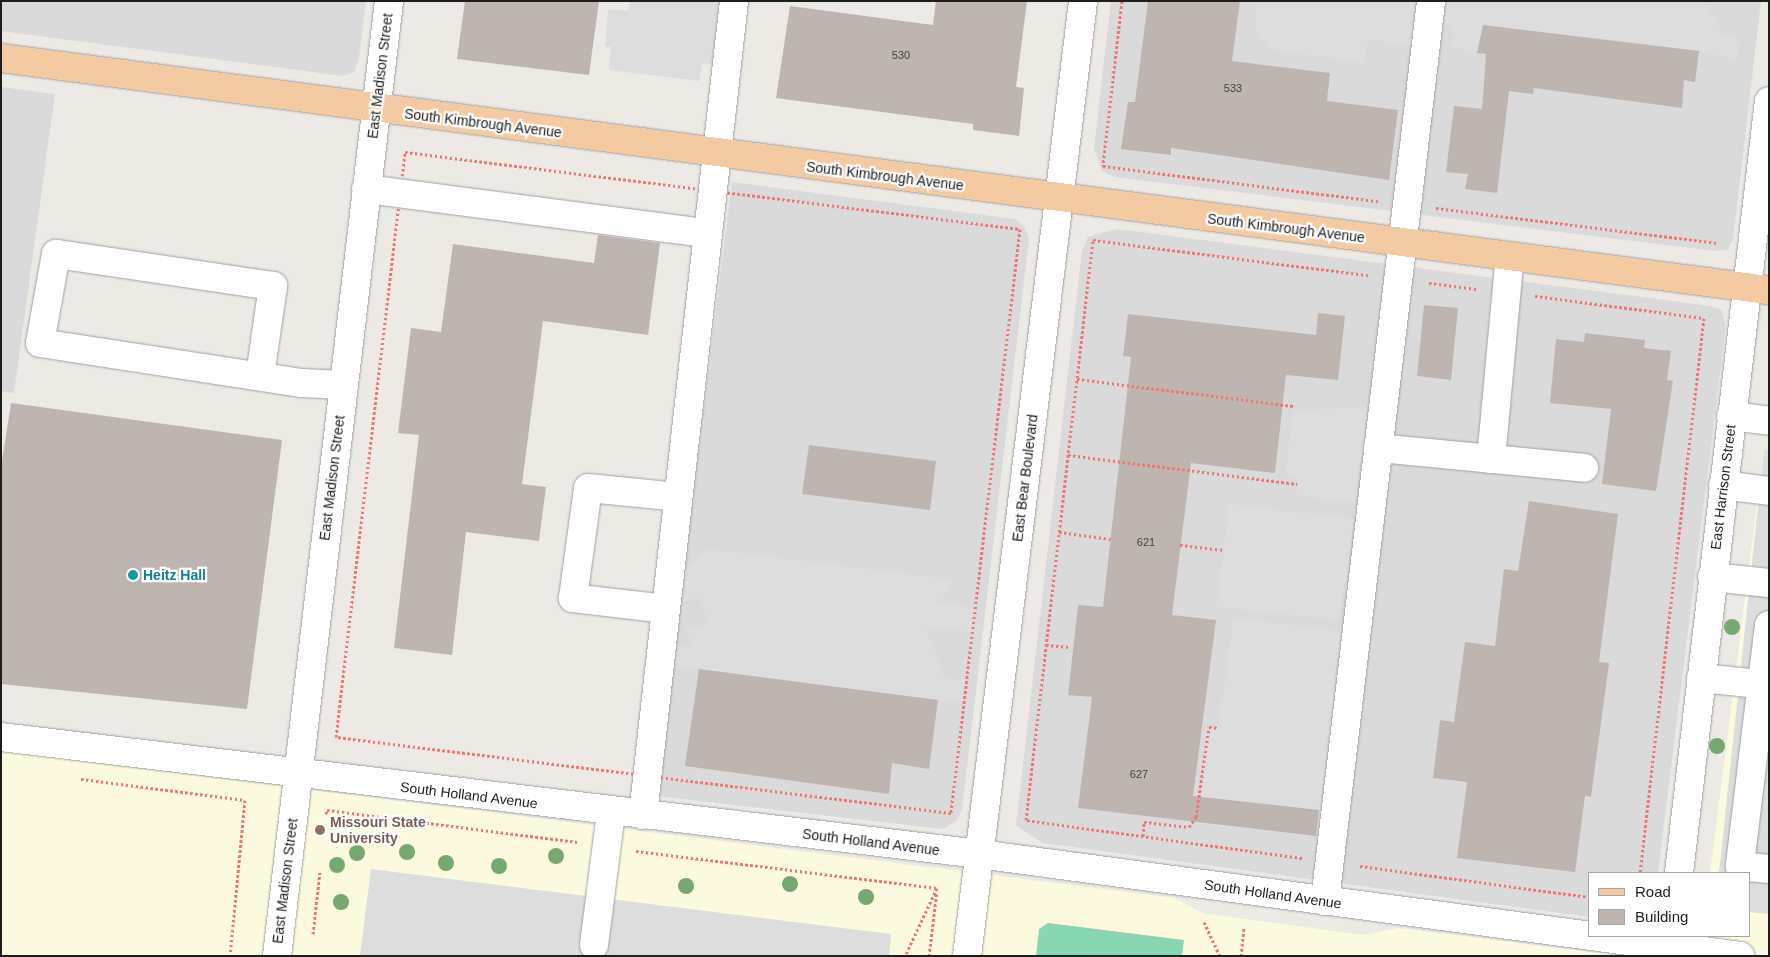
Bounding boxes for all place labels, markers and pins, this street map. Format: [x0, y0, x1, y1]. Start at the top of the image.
place label: Heitz Hall [143, 567, 206, 583]
marker: Heitz Hall [127, 569, 139, 581]
place label: Missouri State University [330, 814, 426, 846]
marker: Missouri State University [314, 824, 326, 836]

